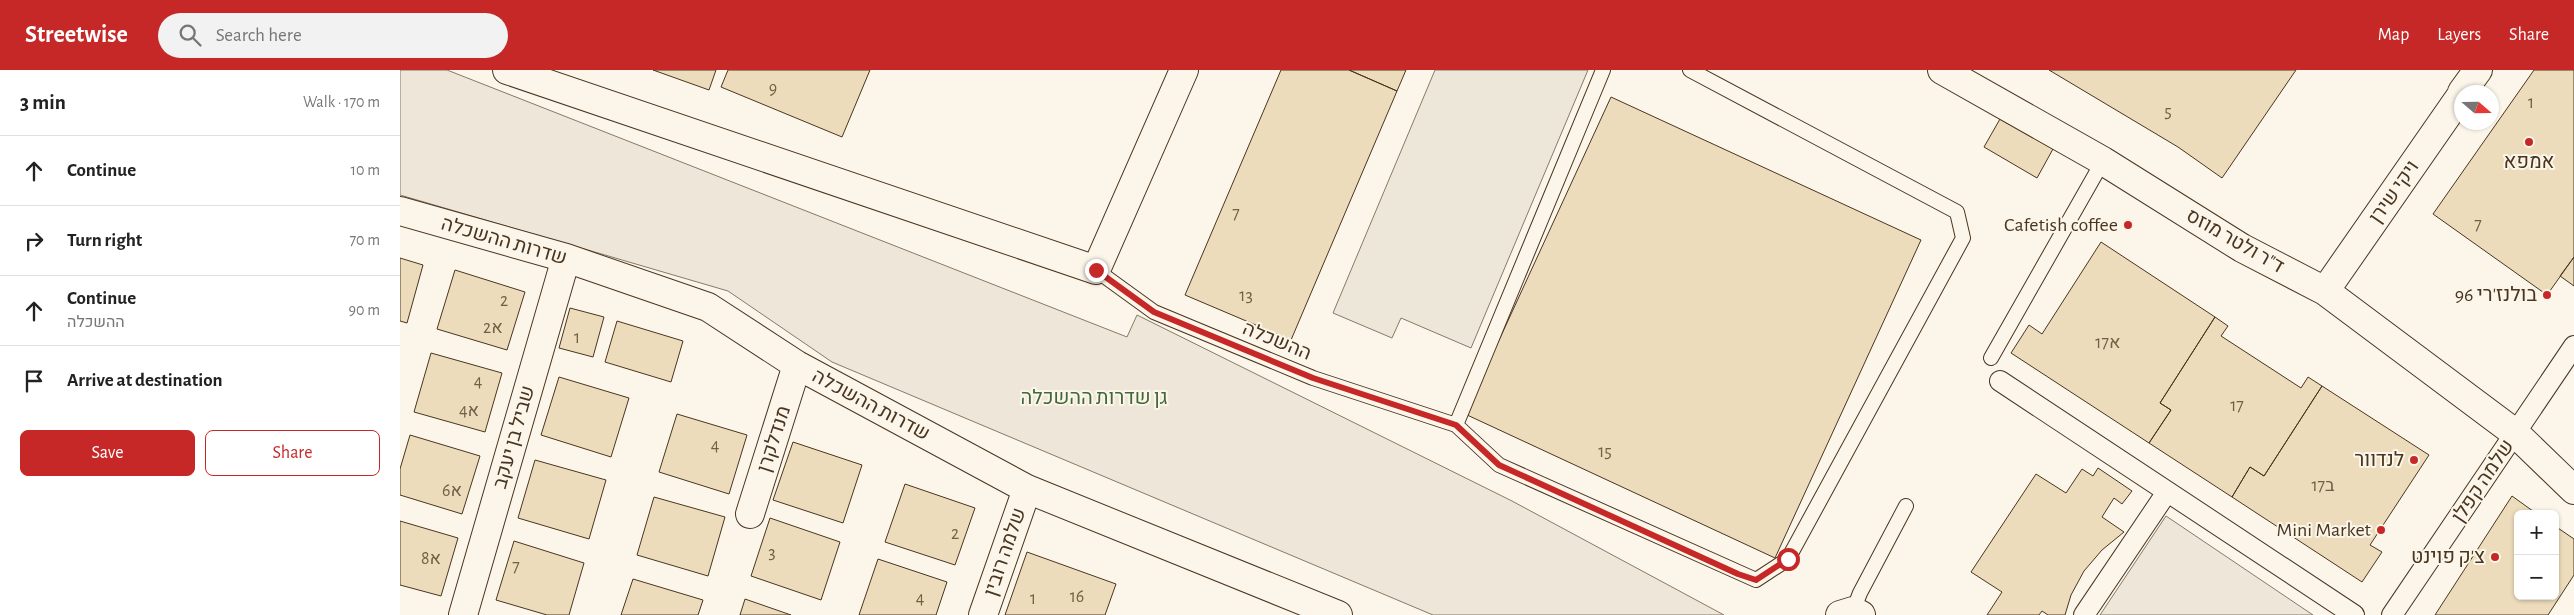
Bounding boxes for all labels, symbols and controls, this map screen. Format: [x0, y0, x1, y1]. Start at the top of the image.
search box [158, 13, 508, 58]
icon: search [176, 21, 204, 49]
text: Streetwise [25, 23, 128, 47]
text: Search here [216, 26, 302, 45]
text: Map [2378, 26, 2409, 44]
text: Layers [2437, 26, 2481, 44]
text: Share [2509, 26, 2549, 44]
house number: 9 [769, 80, 777, 98]
north arrow [2454, 85, 2499, 130]
text: 3 min [20, 92, 66, 113]
text: Walk · 170 m [303, 94, 380, 110]
house number: 1 [2528, 94, 2534, 112]
house number: 5 [2164, 103, 2172, 121]
marker: אמפא [2523, 136, 2535, 148]
place label: אמפא [2504, 152, 2554, 172]
icon: ahead [20, 157, 48, 185]
street label: ויקי שירן [2365, 157, 2423, 227]
text: Continue [67, 161, 136, 180]
text: 10 m [351, 162, 380, 178]
house number: 7 [1232, 205, 1240, 223]
street label: ד"ר ולטר מוזס [2183, 205, 2287, 277]
street label: שדרות ההשכלה [439, 213, 569, 269]
place label: Cafetish coffee [2004, 215, 2118, 235]
house number: 7 [2474, 216, 2482, 234]
marker: Cafetish coffee [2122, 219, 2134, 231]
icon: right [20, 227, 48, 255]
text: Turn right [67, 231, 142, 250]
text: 70 m [349, 232, 380, 248]
route end [1085, 259, 1108, 282]
place label: בולנז'רי 96 [2455, 285, 2537, 305]
house number: 13 [1239, 287, 1253, 305]
text: Continue [67, 289, 136, 308]
marker: בולנז'רי 96 [2541, 289, 2553, 301]
house number: 2 [500, 292, 508, 310]
icon: ahead [20, 297, 48, 325]
text: 90 m [349, 302, 380, 318]
text: ההשכלה [67, 314, 125, 330]
street label: ההשכלה [1240, 318, 1314, 364]
house number: 2א [483, 319, 503, 337]
house number: 1 [574, 329, 580, 347]
house number: 17א [2095, 334, 2121, 352]
street label: שדרות ההשכלה [809, 366, 933, 444]
icon: arrive [20, 367, 48, 395]
text: Arrive at destination [67, 371, 223, 390]
house number: 4 [474, 373, 483, 391]
street label: שביל בן יעקב [490, 383, 538, 491]
park label: גן שדרות ההשכלה [1021, 388, 1167, 408]
house number: 17 [2230, 397, 2244, 415]
house number: 4א [459, 402, 479, 420]
street label: מנדלקרן [754, 403, 794, 475]
button: Save [20, 430, 195, 476]
button: Share [205, 430, 380, 476]
street label: שלמה קפלן [2448, 436, 2518, 526]
house number: 4 [711, 437, 720, 455]
house number: 15 [1598, 443, 1612, 461]
place label: לנדוור [2354, 450, 2404, 470]
marker: לנדוור [2408, 454, 2420, 466]
house number: 17ב [2311, 477, 2335, 495]
house number: 6א [442, 482, 462, 500]
street label: שלמה רובין [981, 505, 1029, 599]
map controls [2514, 510, 2559, 600]
button: + [2514, 510, 2559, 555]
place label: Mini Market [2276, 520, 2372, 540]
marker: Mini Market [2375, 524, 2387, 536]
house number: 2 [951, 525, 959, 543]
house number: 3 [768, 544, 776, 562]
place label: צ'ק פוינט [2411, 547, 2485, 567]
route start [1777, 548, 1800, 571]
house number: 8א [421, 550, 441, 568]
marker: צ'ק פוינט [2489, 551, 2501, 563]
button: − [2514, 555, 2559, 600]
house number: 7 [512, 558, 520, 576]
house number: 16 [1070, 588, 1084, 606]
house number: 4 [916, 590, 925, 608]
house number: 1 [1030, 590, 1036, 608]

